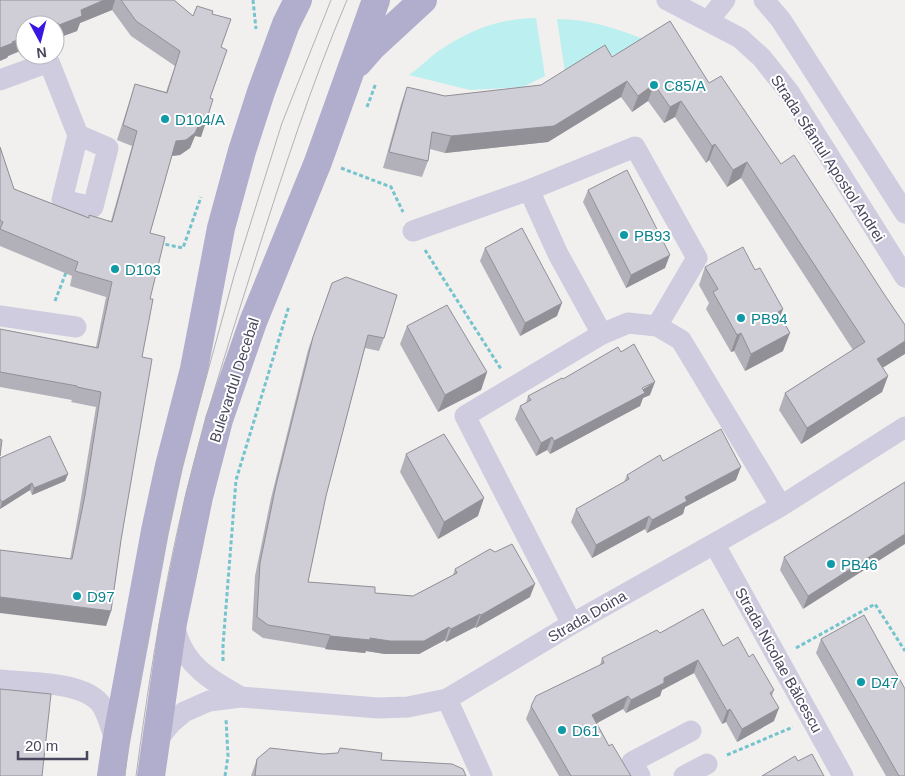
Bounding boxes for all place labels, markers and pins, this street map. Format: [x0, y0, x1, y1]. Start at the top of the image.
place label: C85/A [664, 77, 706, 94]
marker: C85/A [648, 79, 660, 91]
place label: D104/A [175, 111, 225, 128]
marker: D104/A [159, 113, 171, 125]
place label: PB93 [634, 227, 671, 244]
marker: PB93 [618, 229, 630, 241]
place label: D103 [125, 261, 161, 278]
marker: D103 [109, 263, 121, 275]
place label: PB94 [751, 310, 788, 327]
marker: PB94 [735, 312, 747, 324]
place label: PB46 [841, 556, 878, 573]
marker: PB46 [825, 558, 837, 570]
place label: D97 [87, 588, 115, 605]
marker: D97 [71, 590, 83, 602]
place label: D47 [871, 674, 899, 691]
marker: D47 [855, 676, 867, 688]
place label: D61 [572, 722, 600, 739]
marker: D61 [556, 724, 568, 736]

